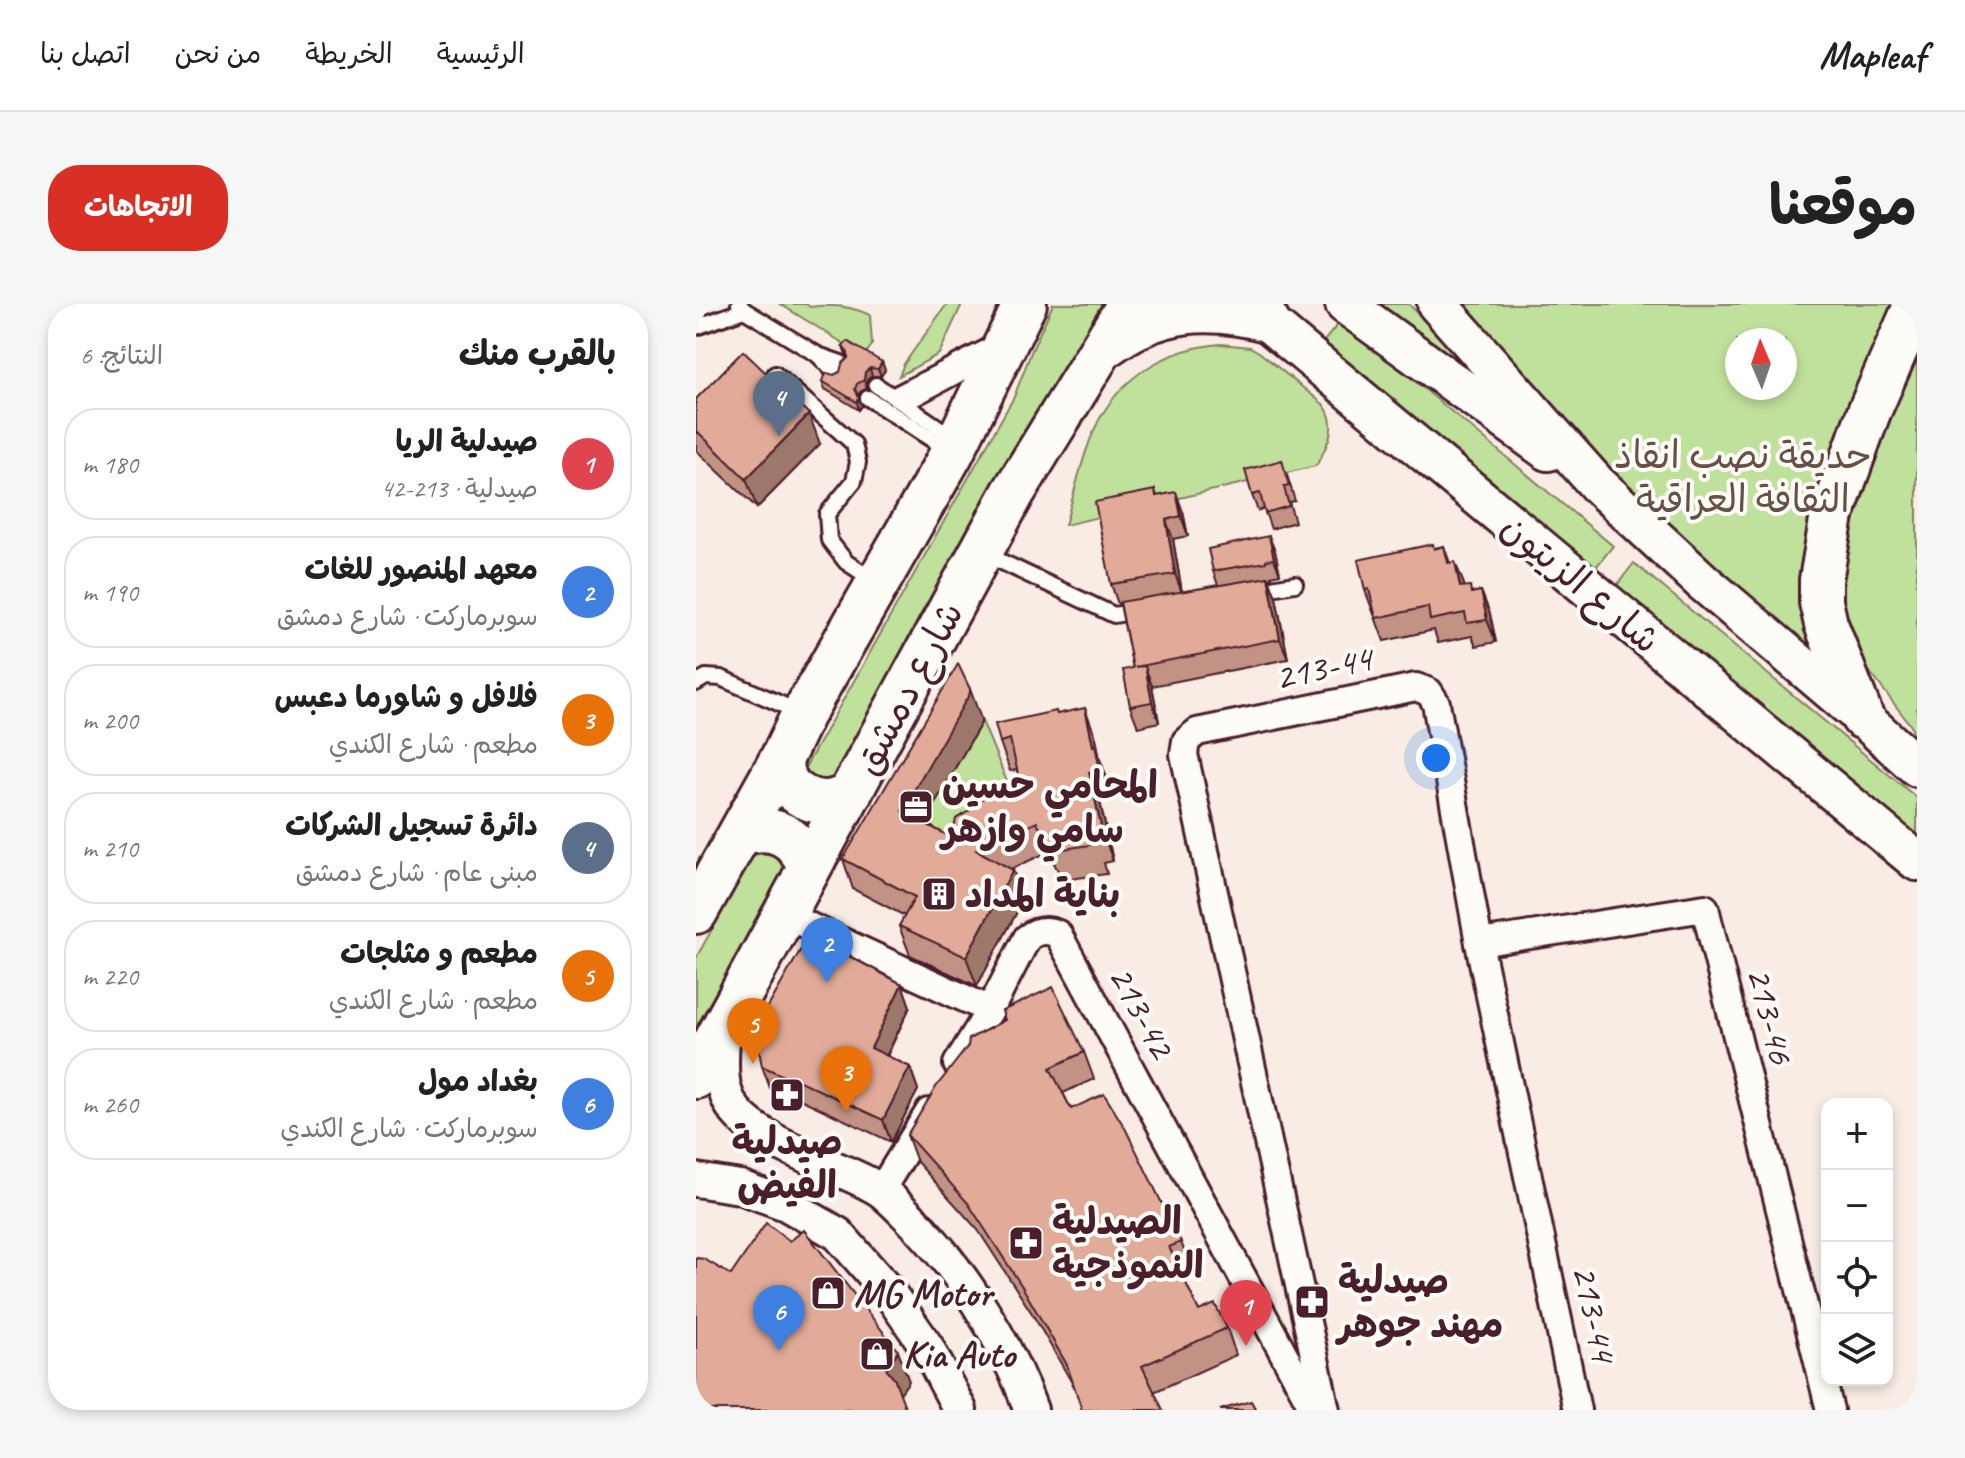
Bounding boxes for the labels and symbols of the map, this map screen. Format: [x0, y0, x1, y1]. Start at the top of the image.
north arrow [1725, 328, 1797, 400]
pin: 4 [753, 371, 805, 437]
park label: حديقة نصب انقاذ الثقافة العراقية [1614, 432, 1872, 523]
street label: شارع الزيتون [1490, 503, 1670, 666]
street label: شارع دمشق [843, 594, 976, 784]
street label: 213-44 [1270, 634, 1380, 701]
your location [1416, 738, 1456, 778]
place label: المحامي حسين سامي وازهر [938, 762, 1158, 862]
office icon: المحامي حسين سامي وازهر [897, 788, 935, 826]
place label: بناية المداد [965, 871, 1120, 918]
building icon: بناية المداد [920, 875, 958, 913]
pin: 2 [801, 917, 853, 983]
street label: 213-42 [1098, 957, 1187, 1068]
street label: 213-46 [1736, 962, 1806, 1070]
pin: 5 [727, 998, 779, 1064]
pin: 3 [820, 1046, 872, 1112]
pharmacy icon: صيدلية الفيض [768, 1076, 806, 1114]
place label: صيدلية الفيض [731, 1118, 843, 1209]
place label: الصيدلية النموذجية [1052, 1198, 1203, 1290]
pharmacy icon: الصيدلية النموذجية [1007, 1224, 1045, 1262]
place label: صيدلية مهند جوهر [1335, 1257, 1503, 1348]
street label: 213-44 [1561, 1260, 1628, 1370]
place label: MG Motor [854, 1270, 996, 1317]
shop icon: MG Motor [809, 1274, 847, 1312]
pin: 1 [1220, 1280, 1272, 1346]
pharmacy icon: صيدلية مهند جوهر [1293, 1283, 1331, 1321]
pin: 6 [753, 1285, 805, 1351]
place label: Kia Auto [903, 1331, 1017, 1378]
shop icon: Kia Auto [858, 1335, 896, 1373]

